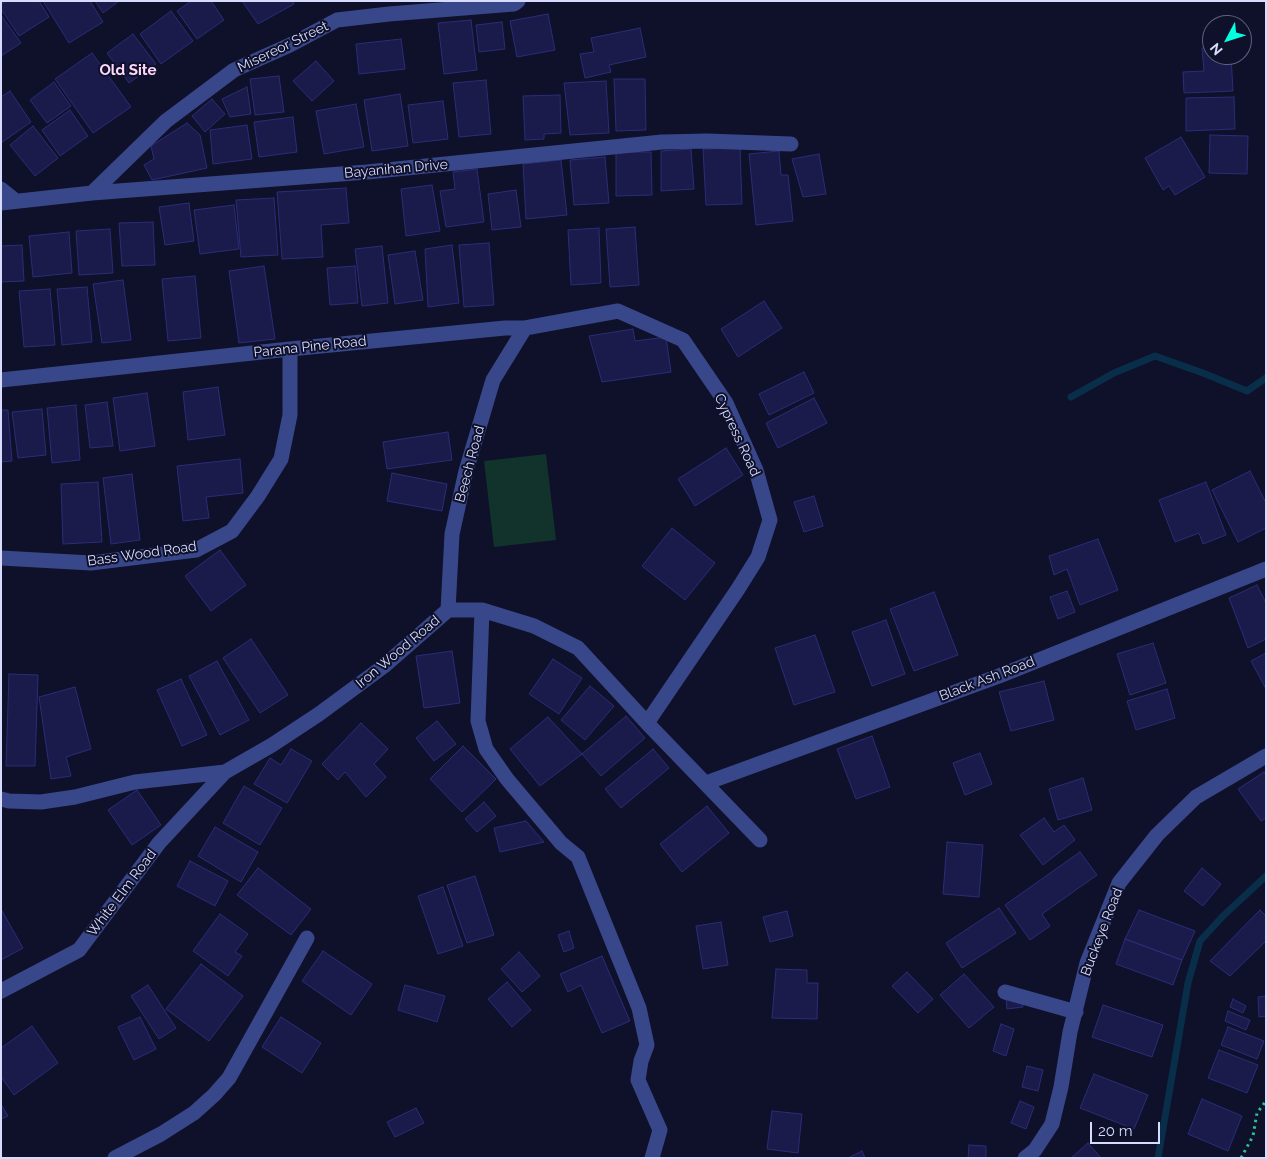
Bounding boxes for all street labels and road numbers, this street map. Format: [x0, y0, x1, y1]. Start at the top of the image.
street label: Misereor Street [235, 18, 331, 76]
street label: Bayanihan Drive [344, 156, 448, 182]
street label: Parana Pine Road [253, 333, 367, 361]
street label: Cypress Road [710, 391, 764, 479]
street label: Beech Road [452, 424, 488, 504]
street label: Bass Wood Road [86, 538, 198, 570]
street label: Iron Wood Road [353, 612, 443, 692]
street label: Black Ash Road [937, 653, 1037, 705]
street label: White Elm Road [84, 846, 160, 940]
street label: Buckeye Road [1077, 886, 1127, 978]

